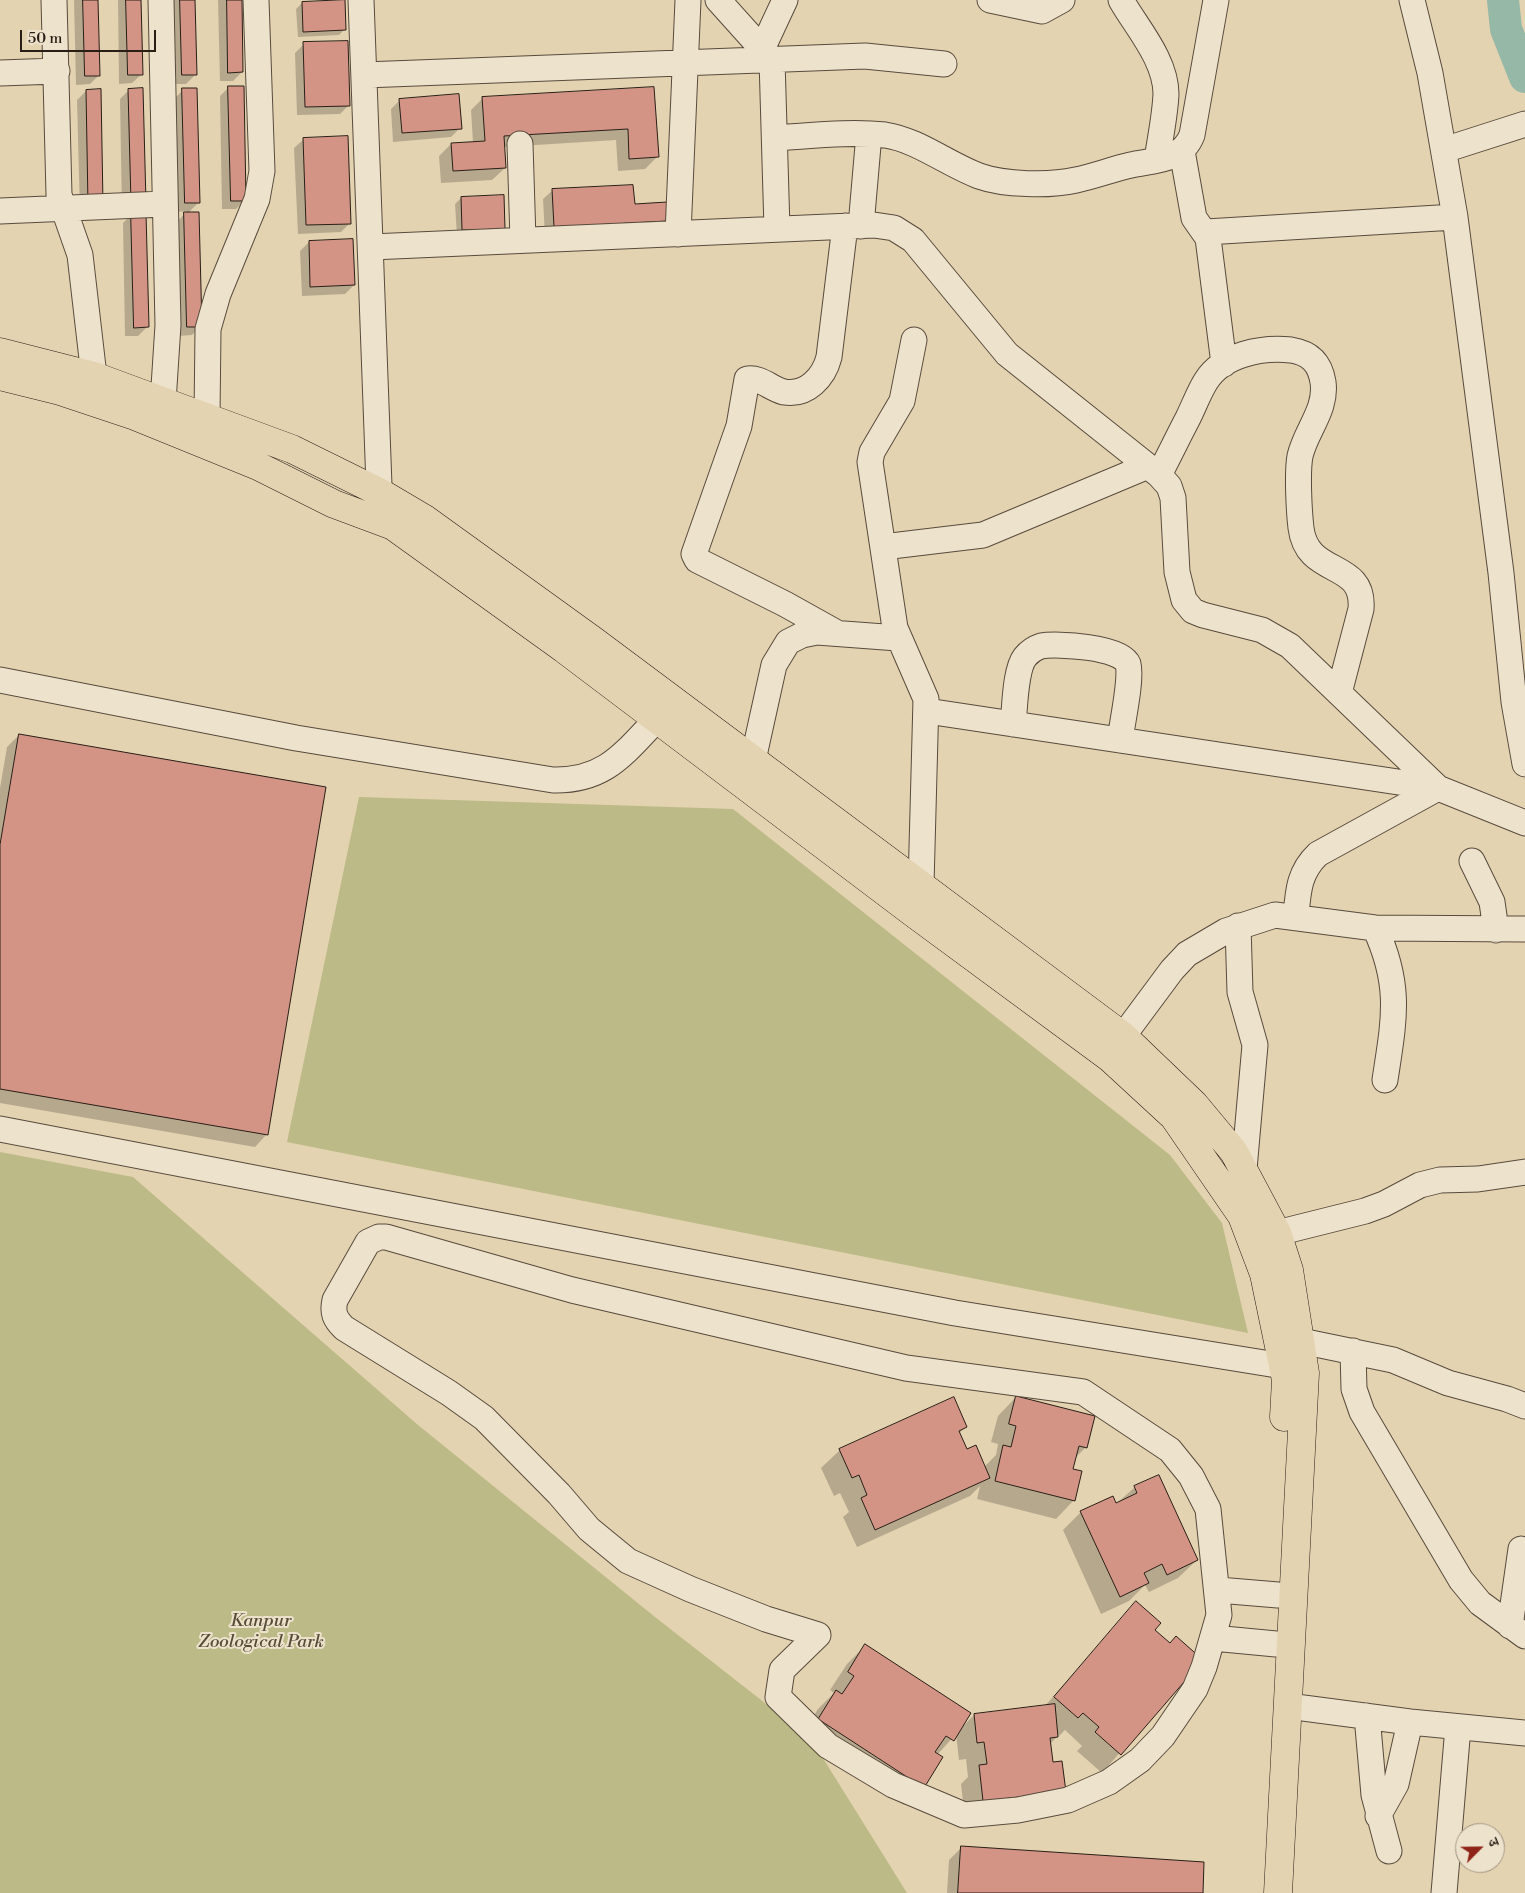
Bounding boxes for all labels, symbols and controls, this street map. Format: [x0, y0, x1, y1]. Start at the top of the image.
scale bar [22, 20, 159, 52]
text: 50 m [28, 29, 62, 48]
park label: Kanpur Zoological Park [198, 1611, 324, 1654]
north arrow [1455, 1823, 1505, 1873]
text: उ [1483, 1836, 1503, 1849]

